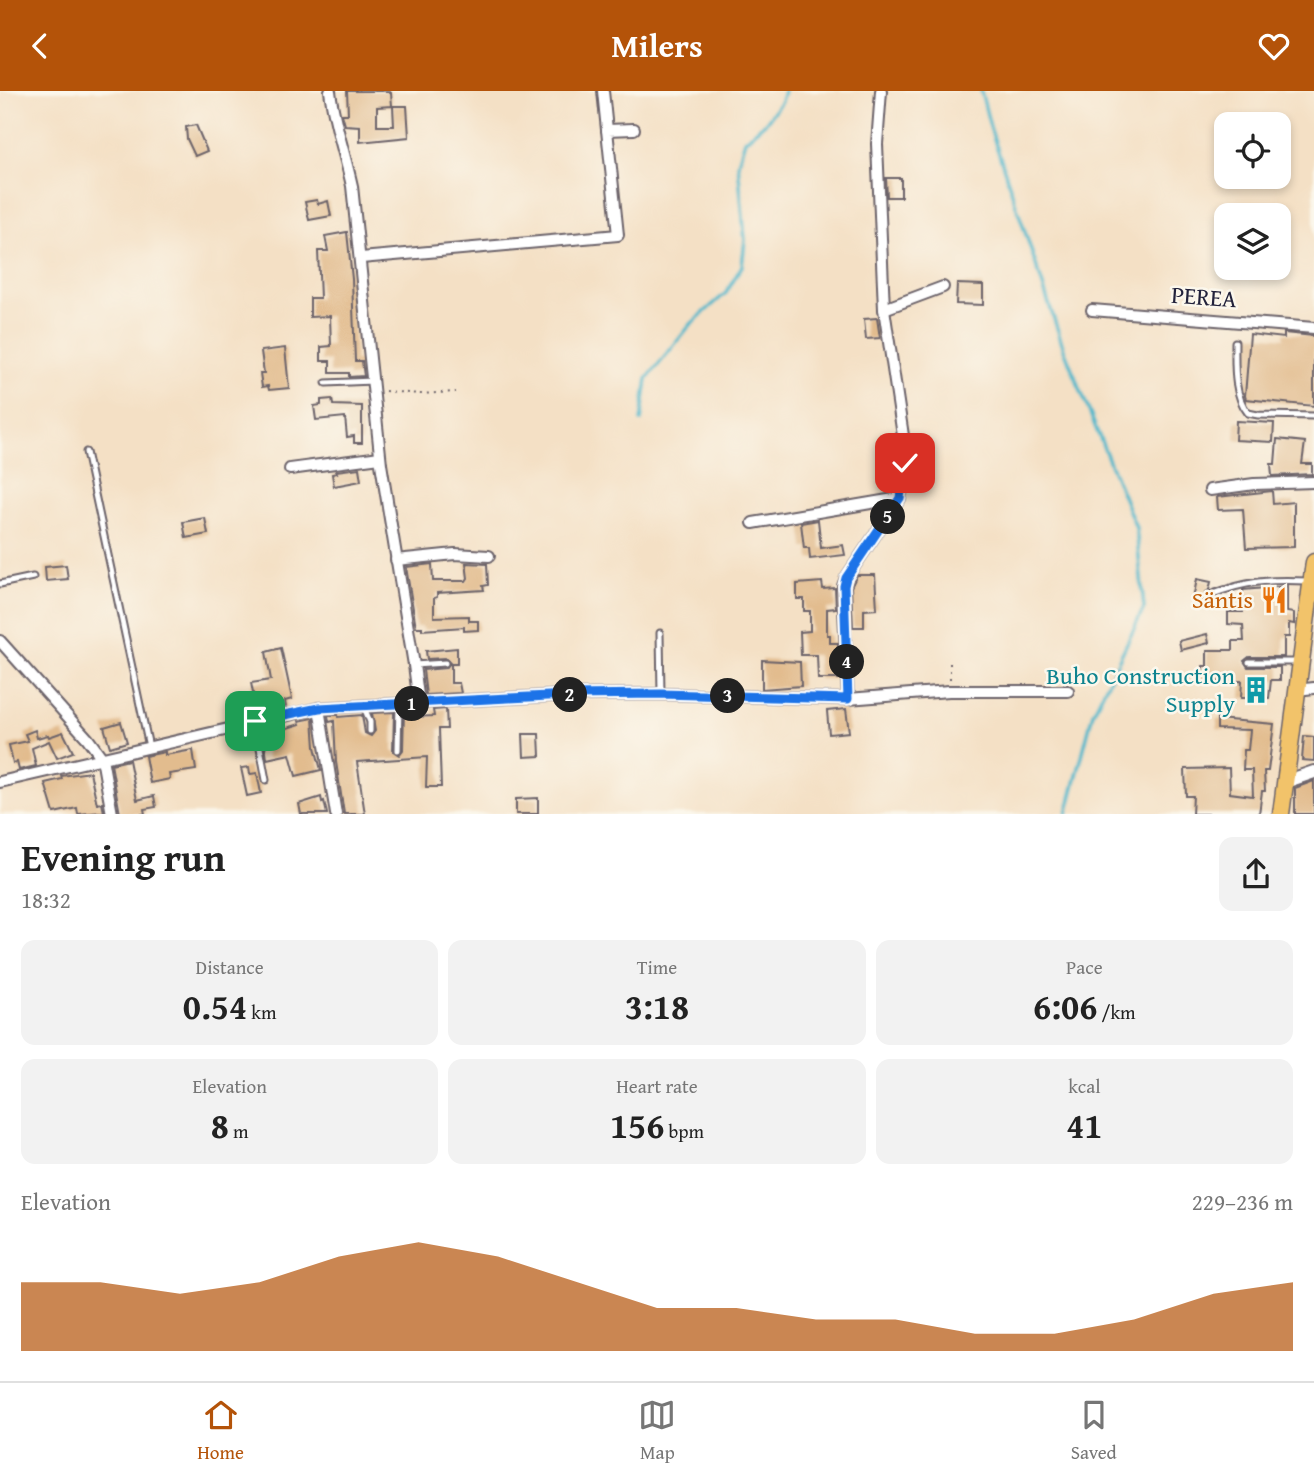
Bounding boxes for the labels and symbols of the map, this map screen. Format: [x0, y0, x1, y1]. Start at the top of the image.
street label: PEREA [1170, 277, 1238, 316]
pin [875, 433, 935, 493]
pin: 5 [870, 499, 906, 535]
place label: Säntis [1192, 582, 1253, 617]
restaurant icon: Säntis [1259, 585, 1289, 615]
pin: 4 [830, 645, 864, 679]
place label: Buho Construction Supply [1046, 658, 1236, 721]
building icon: Buho Construction Supply [1241, 675, 1271, 705]
pin: 2 [552, 677, 588, 713]
pin: 3 [710, 679, 746, 713]
pin: 1 [394, 687, 430, 721]
pin [225, 691, 285, 751]

